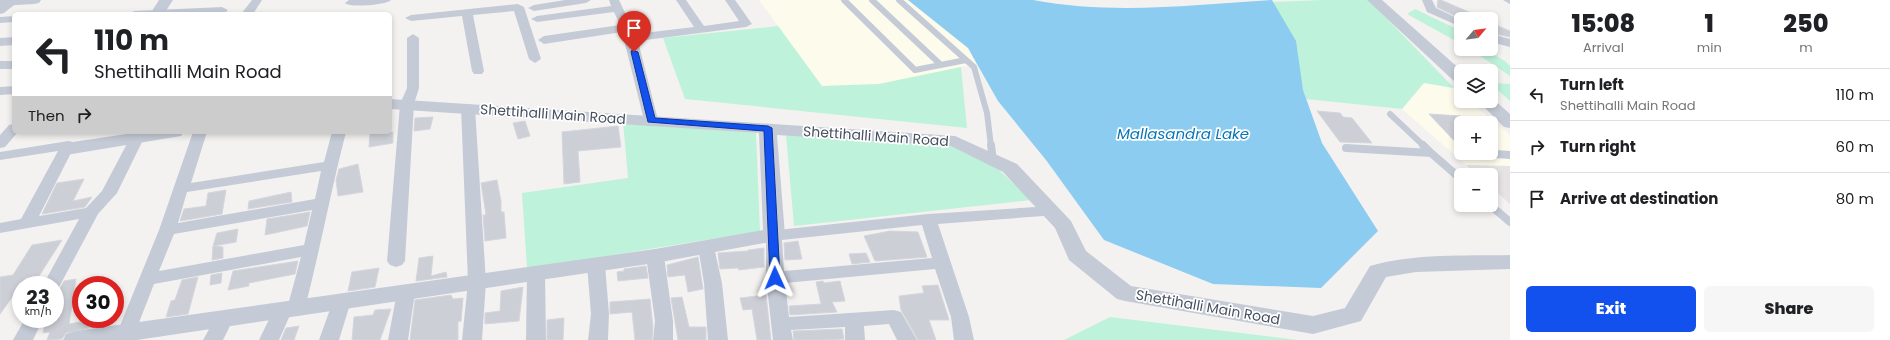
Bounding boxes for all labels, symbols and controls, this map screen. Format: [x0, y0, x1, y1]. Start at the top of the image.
text: 15:08 [1572, 7, 1635, 40]
text: 1 [1705, 7, 1714, 40]
text: 250 [1783, 7, 1828, 40]
pin [617, 11, 651, 52]
north arrow [1454, 12, 1498, 56]
map controls [1454, 12, 1498, 212]
icon: arrive [623, 17, 645, 39]
text: 110 m [94, 21, 169, 60]
icon: left [28, 28, 80, 80]
text: Arrival [1583, 38, 1624, 57]
text: min [1697, 38, 1722, 57]
text: m [1799, 38, 1813, 57]
text: Shettihalli Main Road [94, 59, 282, 84]
button: layers [1454, 64, 1498, 108]
text: Turn left [1560, 74, 1624, 95]
icon: left [1526, 84, 1548, 106]
text: 110 m [1836, 84, 1874, 105]
text: Shettihalli Main Road [1560, 96, 1696, 115]
street label: Shettihalli Main Road [479, 99, 627, 129]
icon: right [73, 104, 95, 126]
text: Then [28, 105, 65, 126]
button: + [1454, 116, 1498, 160]
street label: Shettihalli Main Road [802, 121, 950, 151]
water label: Mallasandra Lake [1117, 123, 1249, 144]
icon: right [1526, 136, 1548, 158]
text: Turn right [1560, 136, 1636, 157]
text: 60 m [1836, 136, 1874, 157]
button: − [1454, 168, 1498, 212]
icon: arrive [1526, 188, 1548, 210]
text: Arrive at destination [1560, 188, 1718, 209]
text: 80 m [1836, 188, 1874, 209]
position arrow [754, 257, 796, 299]
speed limit sign: 30 [72, 276, 124, 328]
text: 23 [26, 283, 50, 311]
street label: Shettihalli Main Road [1134, 284, 1282, 330]
button: Exit [1526, 286, 1696, 332]
button: Share [1704, 286, 1874, 332]
text: km/h [25, 304, 51, 319]

